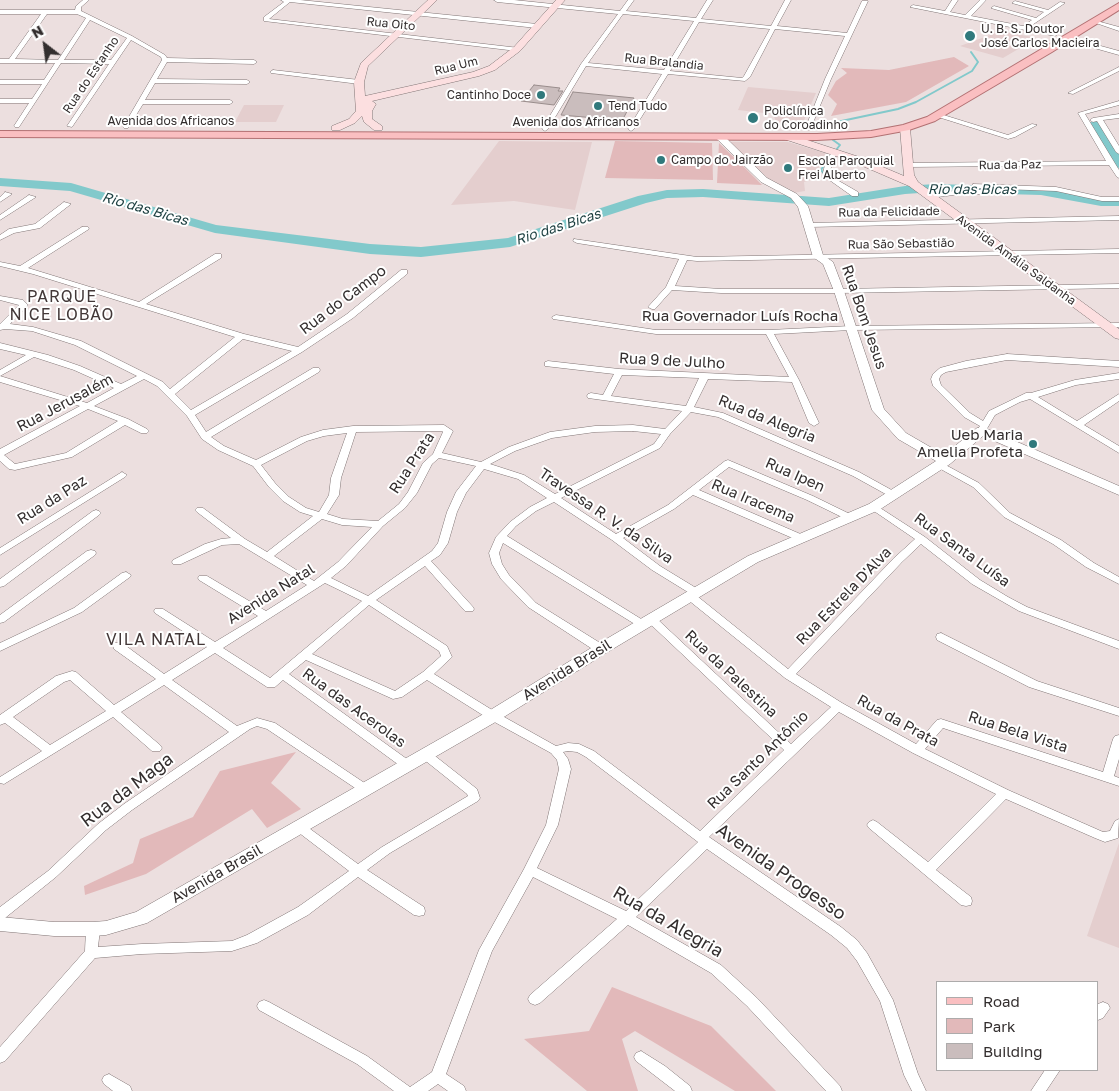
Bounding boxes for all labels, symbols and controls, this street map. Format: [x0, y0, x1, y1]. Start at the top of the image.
street label: Rua Oito [366, 14, 416, 34]
north arrow [20, 20, 70, 70]
text: N [28, 22, 46, 42]
place label: U. B. S. Doutor José Carlos Macieira [981, 22, 1099, 50]
marker: U. B. S. Doutor José Carlos Macieira [963, 29, 977, 43]
street label: Rua do Estanho [60, 34, 122, 116]
street label: Rua Bralandia [624, 51, 704, 73]
street label: Rua Um [433, 54, 479, 78]
place label: Cantinho Doce [447, 88, 531, 102]
marker: Cantinho Doce [535, 89, 547, 101]
place label: Tend Tudo [608, 99, 667, 113]
marker: Tend Tudo [592, 100, 604, 112]
place label: Policlínica do Coroadinho [764, 104, 848, 132]
marker: Policlínica do Coroadinho [746, 111, 760, 125]
street label: Avenida dos Africanos [108, 114, 234, 128]
street label: Avenida dos Africanos [513, 115, 639, 129]
place label: Campo do Jairzão [671, 153, 773, 167]
marker: Campo do Jairzão [655, 154, 667, 166]
place label: Escola Paroquial Frei Alberto [798, 154, 894, 182]
street label: Rua da Paz [978, 157, 1042, 173]
marker: Escola Paroquial Frei Alberto [782, 162, 794, 174]
water label: Rio das Bicas [928, 182, 1016, 198]
water label: Rio das Bicas [100, 189, 190, 229]
street label: Rua da Felicidade [838, 204, 940, 220]
water label: Rio das Bicas [513, 205, 603, 249]
street label: Avenida Amália Saldanha [953, 212, 1079, 308]
street label: Rua São Sebastião [847, 236, 955, 252]
street label: Rua do Campo [296, 262, 390, 338]
street label: Rua Bom Jesus [838, 262, 890, 372]
district label: PARQUE NICE LOBÃO [8, 287, 116, 325]
street label: Rua Governador Luís Rocha [642, 307, 838, 325]
street label: Rua 9 de Julho [619, 349, 725, 373]
street label: Rua Jerusalém [14, 370, 116, 436]
street label: Rua da Alegria [716, 391, 818, 447]
place label: Ueb Maria Amelia Profeta [917, 426, 1023, 461]
street label: Rua Prata [386, 429, 438, 497]
marker: Ueb Maria Amelia Profeta [1027, 438, 1039, 450]
street label: Rua Ipen [763, 454, 827, 496]
street label: Travessa R. V. da Silva [536, 464, 676, 568]
street label: Rua da Paz [14, 472, 90, 528]
street label: Rua Iracema [709, 475, 797, 527]
street label: Rua Santa Luísa [910, 509, 1014, 591]
street label: Rua Estrela D'Alva [793, 543, 895, 649]
street label: Avenida Natal [224, 560, 318, 628]
street label: Rua da Palestina [681, 627, 781, 721]
district label: VILA NATAL [105, 630, 207, 650]
street label: Avenida Brasil [519, 635, 615, 705]
street label: Rua das Acerolas [299, 664, 409, 752]
street label: Rua da Prata [854, 691, 942, 751]
street label: Rua Santo Antônio [704, 707, 812, 813]
street label: Rua Bela Vista [966, 707, 1070, 757]
street label: Rua da Maga [77, 748, 177, 832]
street label: Avenida Progesso [712, 819, 850, 925]
street label: Avenida Brasil [168, 841, 266, 907]
street label: Rua da Alegria [609, 882, 727, 962]
legend [936, 981, 1099, 1071]
text: Road [983, 992, 1020, 1010]
text: Park [983, 1017, 1015, 1035]
text: Building [983, 1042, 1043, 1060]

